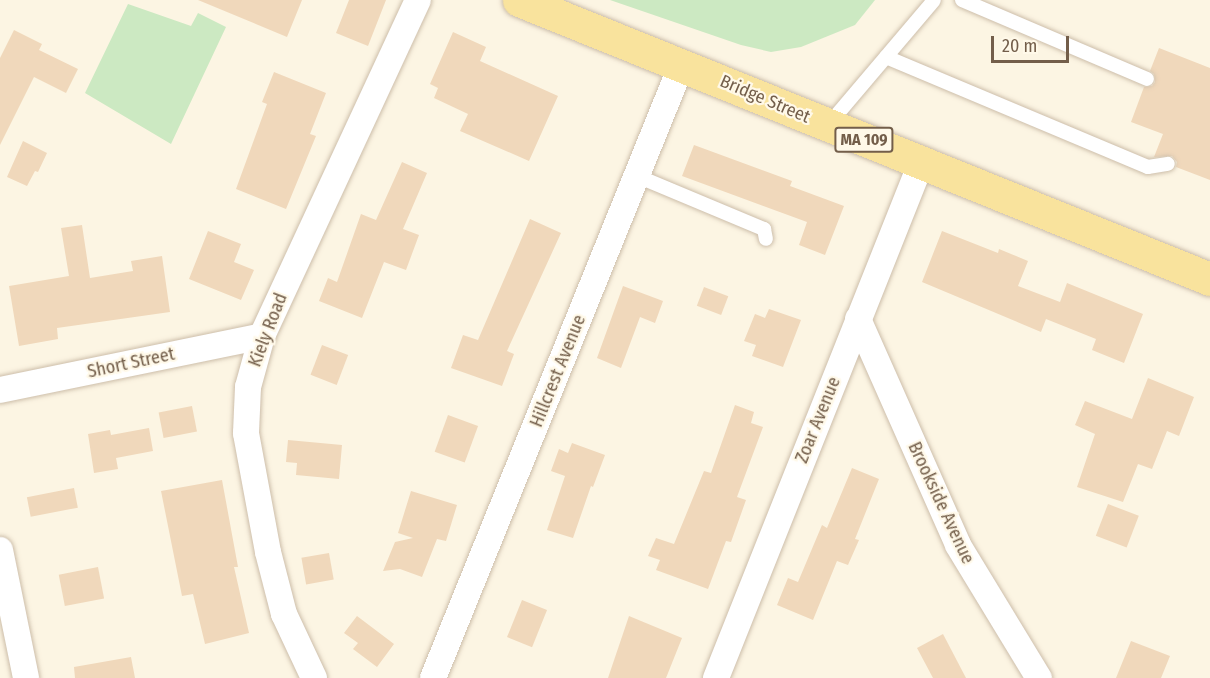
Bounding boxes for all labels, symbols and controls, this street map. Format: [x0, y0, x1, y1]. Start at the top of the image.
scale bar [994, 24, 1072, 62]
text: 20 m [1002, 35, 1037, 57]
street label: Bridge Street [717, 70, 813, 128]
road number: MA 109 [834, 127, 894, 153]
street label: Kiely Road [244, 290, 292, 370]
street label: Hillcrest Avenue [526, 312, 590, 430]
street label: Short Street [85, 343, 177, 383]
street label: Zoar Avenue [791, 374, 845, 466]
street label: Brookside Avenue [903, 439, 979, 567]

